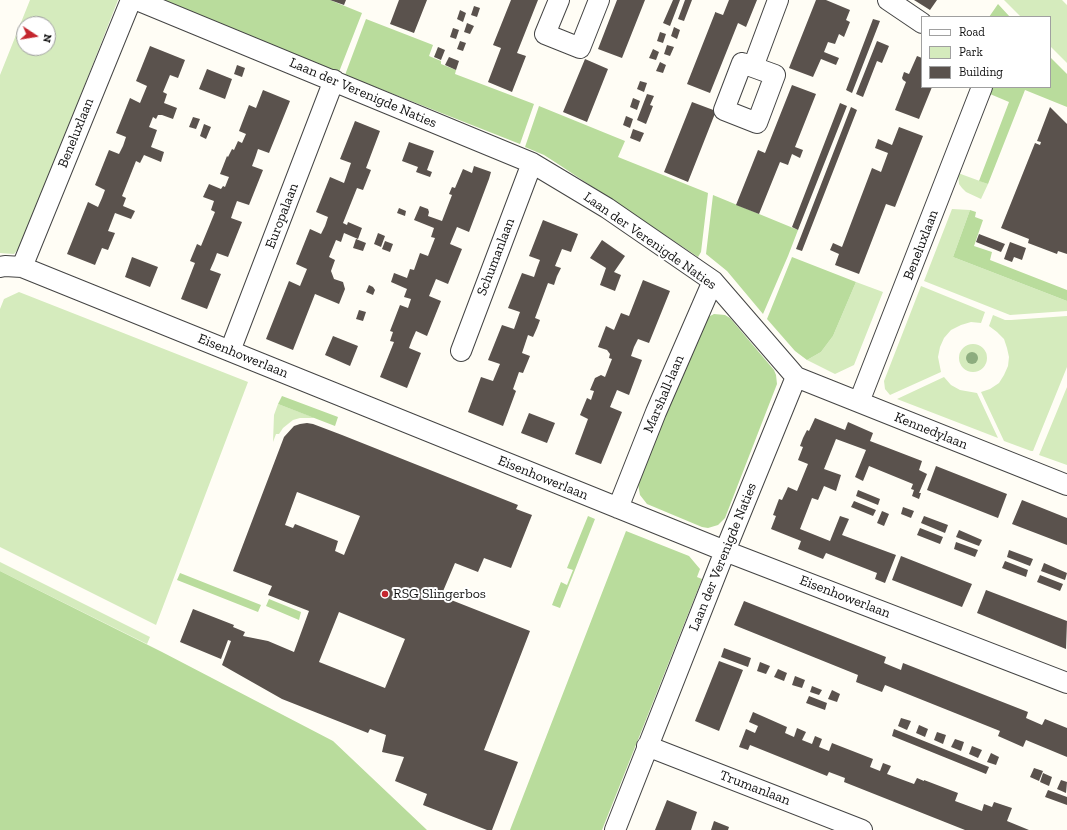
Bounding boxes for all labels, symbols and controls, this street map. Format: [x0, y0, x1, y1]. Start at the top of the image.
north arrow [16, 16, 56, 56]
legend [921, 16, 1051, 88]
text: Road [959, 25, 985, 39]
text: N [40, 33, 54, 44]
text: Park [959, 45, 983, 59]
street label: Laan der Verenigde Naties [287, 54, 439, 132]
text: Building [959, 65, 1003, 79]
street label: Beneluxlaan [54, 96, 98, 170]
street label: Europalaan [262, 181, 302, 251]
street label: Laan der Verenigde Naties [580, 189, 720, 293]
street label: Beneluxlaan [900, 208, 942, 282]
street label: Schumanlaan [474, 216, 518, 298]
street label: Eisenhowerlaan [195, 330, 291, 382]
street label: Marshall-laan [640, 353, 688, 435]
street label: Kennedylaan [892, 409, 970, 453]
street label: Eisenhowerlaan [495, 452, 591, 504]
street label: Laan der Verenigde Naties [686, 480, 760, 634]
street label: Eisenhowerlaan [797, 572, 893, 622]
place label: RSG Slingerbos [393, 586, 486, 602]
marker: RSG Slingerbos [380, 589, 390, 599]
street label: Trumanlaan [717, 767, 793, 809]

